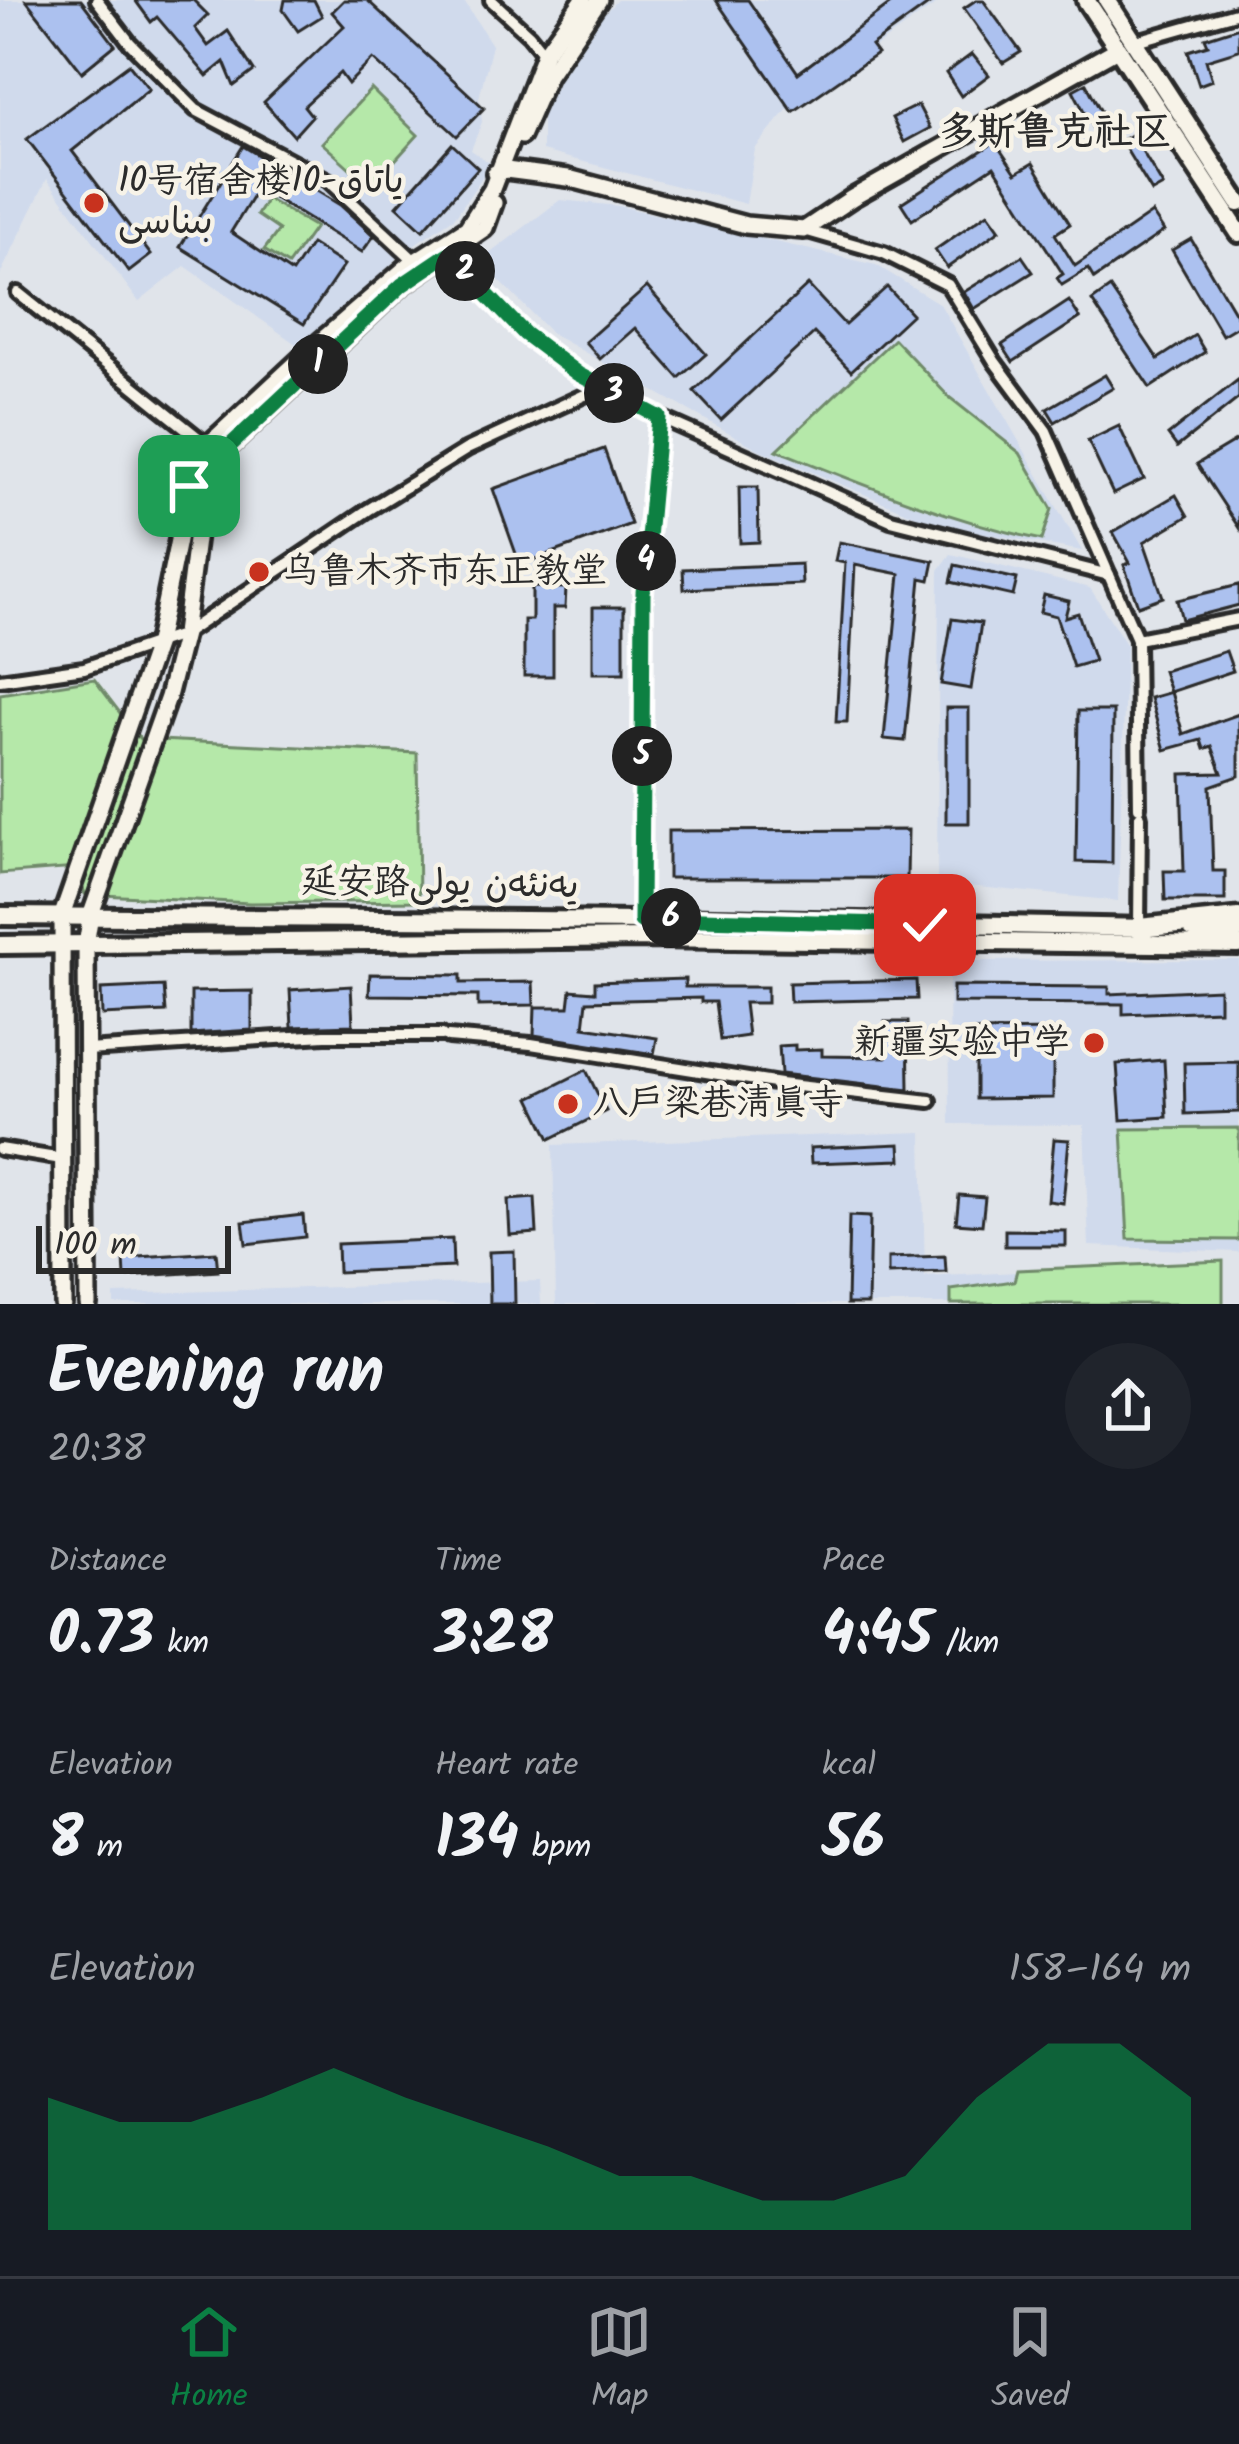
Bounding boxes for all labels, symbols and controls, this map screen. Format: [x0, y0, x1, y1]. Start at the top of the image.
district label: 多斯鲁克社区 [938, 103, 1172, 165]
place label: 10号宿舍楼10-ياتاق بىناسى [118, 154, 404, 252]
marker: 10号宿舍楼10-ياتاق بىناسى [81, 190, 107, 216]
pin: 2 [435, 241, 495, 301]
text: 2 [455, 244, 475, 297]
pin: 1 [288, 334, 348, 394]
text: 1 [313, 337, 323, 390]
pin: 3 [584, 363, 644, 423]
text: 3 [605, 366, 623, 419]
pin [138, 435, 240, 537]
icon: arrive [156, 453, 222, 519]
pin: 4 [616, 531, 676, 591]
text: 4 [637, 534, 655, 587]
place label: 乌鲁木齐市东正教堂 [283, 544, 607, 601]
marker: 乌鲁木齐市东正教堂 [246, 559, 272, 585]
pin: 5 [612, 726, 672, 786]
text: 5 [634, 729, 650, 782]
street label: 延安路يەنئەن يولى [301, 854, 579, 916]
pin [874, 874, 976, 976]
pin: 6 [641, 888, 701, 948]
text: 6 [662, 891, 680, 944]
icon: check [892, 892, 958, 958]
place label: 新疆实验中学 [854, 1015, 1070, 1072]
marker: 新疆实验中学 [1081, 1030, 1107, 1056]
place label: 八户梁巷清真寺 [592, 1076, 844, 1133]
marker: 八户梁巷清真寺 [555, 1091, 581, 1117]
scale bar [36, 1220, 231, 1273]
text: 100 m [54, 1220, 137, 1273]
text: Evening run [48, 1322, 384, 1427]
button: share [1065, 1343, 1191, 1469]
text: 20:38 [48, 1420, 146, 1482]
text: Distance [48, 1536, 167, 1589]
text: Time [435, 1536, 502, 1589]
text: Pace [822, 1536, 885, 1589]
text: 0.73 [48, 1589, 154, 1685]
text: 3:28 [435, 1589, 553, 1685]
text: 4:45 [822, 1589, 933, 1685]
text: km [154, 1618, 209, 1671]
text: /km [933, 1618, 999, 1671]
text: Elevation [48, 1740, 173, 1793]
text: Heart rate [435, 1740, 578, 1793]
text: kcal [822, 1740, 876, 1793]
text: 8 [48, 1793, 83, 1889]
text: 134 [435, 1793, 519, 1889]
text: 56 [822, 1793, 885, 1889]
text: m [83, 1822, 123, 1875]
text: bpm [519, 1822, 591, 1875]
text: Elevation [48, 1940, 196, 2002]
text: 158–164 m [1008, 1940, 1191, 2002]
tab: Home [169, 2299, 248, 2424]
tab: Map [586, 2299, 652, 2424]
tab: Saved [991, 2299, 1070, 2424]

